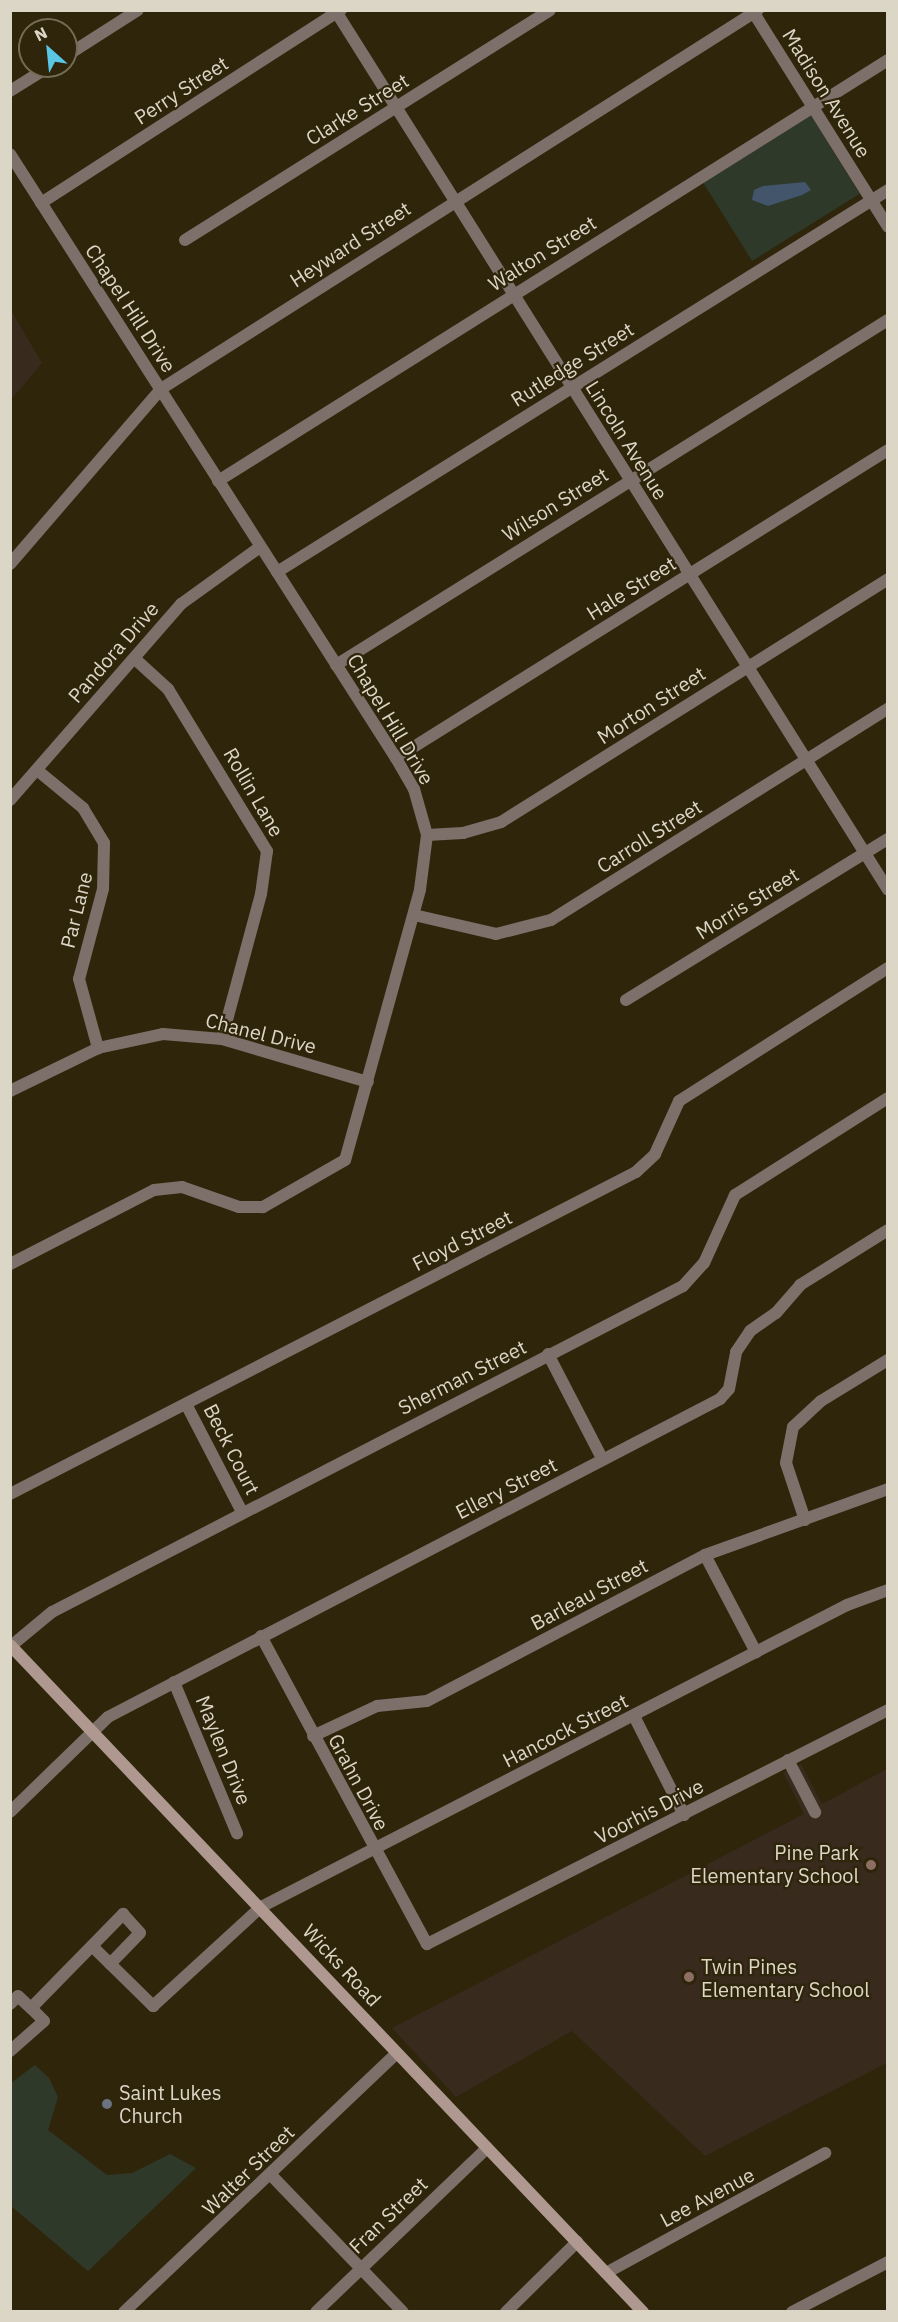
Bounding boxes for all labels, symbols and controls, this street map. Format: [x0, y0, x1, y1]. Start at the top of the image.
north arrow [18, 18, 78, 78]
text: N [31, 22, 50, 45]
street label: Madison Avenue [778, 24, 876, 162]
street label: Perry Street [130, 51, 232, 129]
street label: Clarke Street [301, 68, 413, 150]
street label: Heyward Street [285, 196, 415, 292]
street label: Walton Street [484, 210, 600, 296]
street label: Chapel Hill Drive [81, 239, 181, 377]
street label: Rutledge Street [506, 317, 638, 411]
street label: Lincoln Avenue [581, 376, 673, 504]
street label: Wilson Street [498, 462, 612, 546]
street label: Hale Street [582, 551, 680, 625]
street label: Pandora Drive [63, 597, 163, 707]
street label: Chapel Hill Drive [343, 649, 439, 789]
street label: Morton Street [592, 661, 710, 749]
street label: Rollin Lane [219, 743, 289, 841]
street label: Carroll Street [592, 794, 706, 878]
street label: Morris Street [691, 862, 803, 944]
street label: Par Lane [55, 869, 97, 951]
street label: Chanel Drive [203, 1008, 319, 1058]
street label: Floyd Street [408, 1205, 516, 1275]
street label: Sherman Street [394, 1334, 530, 1420]
street label: Beck Court [199, 1400, 265, 1498]
street label: Ellery Street [451, 1452, 561, 1524]
street label: Barleau Street [526, 1553, 652, 1635]
street label: Hancock Street [498, 1688, 632, 1772]
street label: Maylen Drive [191, 1692, 257, 1808]
street label: Grahn Drive [324, 1730, 394, 1834]
street label: Voorhis Drive [591, 1773, 707, 1849]
place label: Pine Park Elementary School [690, 1841, 859, 1888]
marker: Pine Park Elementary School [864, 1858, 878, 1872]
street label: Wicks Road [298, 1919, 386, 2011]
place label: Twin Pines Elementary School [701, 1954, 870, 2001]
marker: Twin Pines Elementary School [682, 1970, 696, 1984]
place label: Saint Lukes Church [119, 2080, 221, 2127]
marker: Saint Lukes Church [100, 2097, 114, 2111]
street label: Walter Street [197, 2120, 299, 2220]
street label: Lee Avenue [656, 2162, 758, 2232]
street label: Fran Street [344, 2172, 432, 2258]

